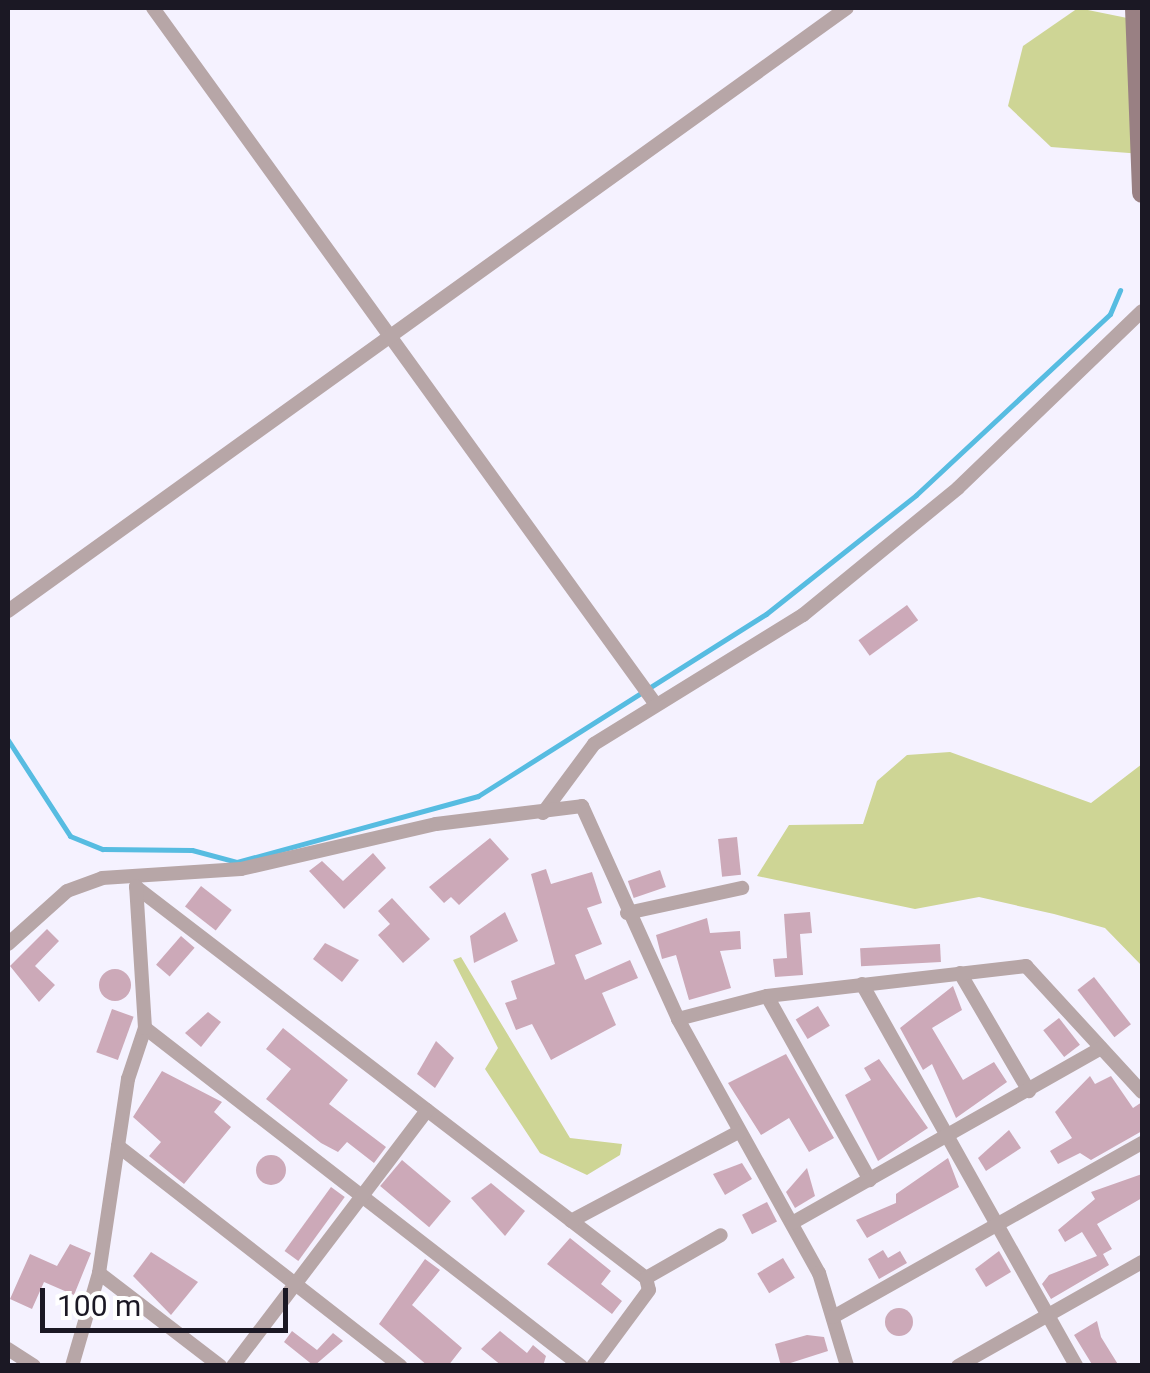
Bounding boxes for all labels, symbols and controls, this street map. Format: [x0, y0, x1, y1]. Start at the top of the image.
scale bar [45, 1268, 292, 1330]
text: 100 m [57, 1288, 141, 1323]

